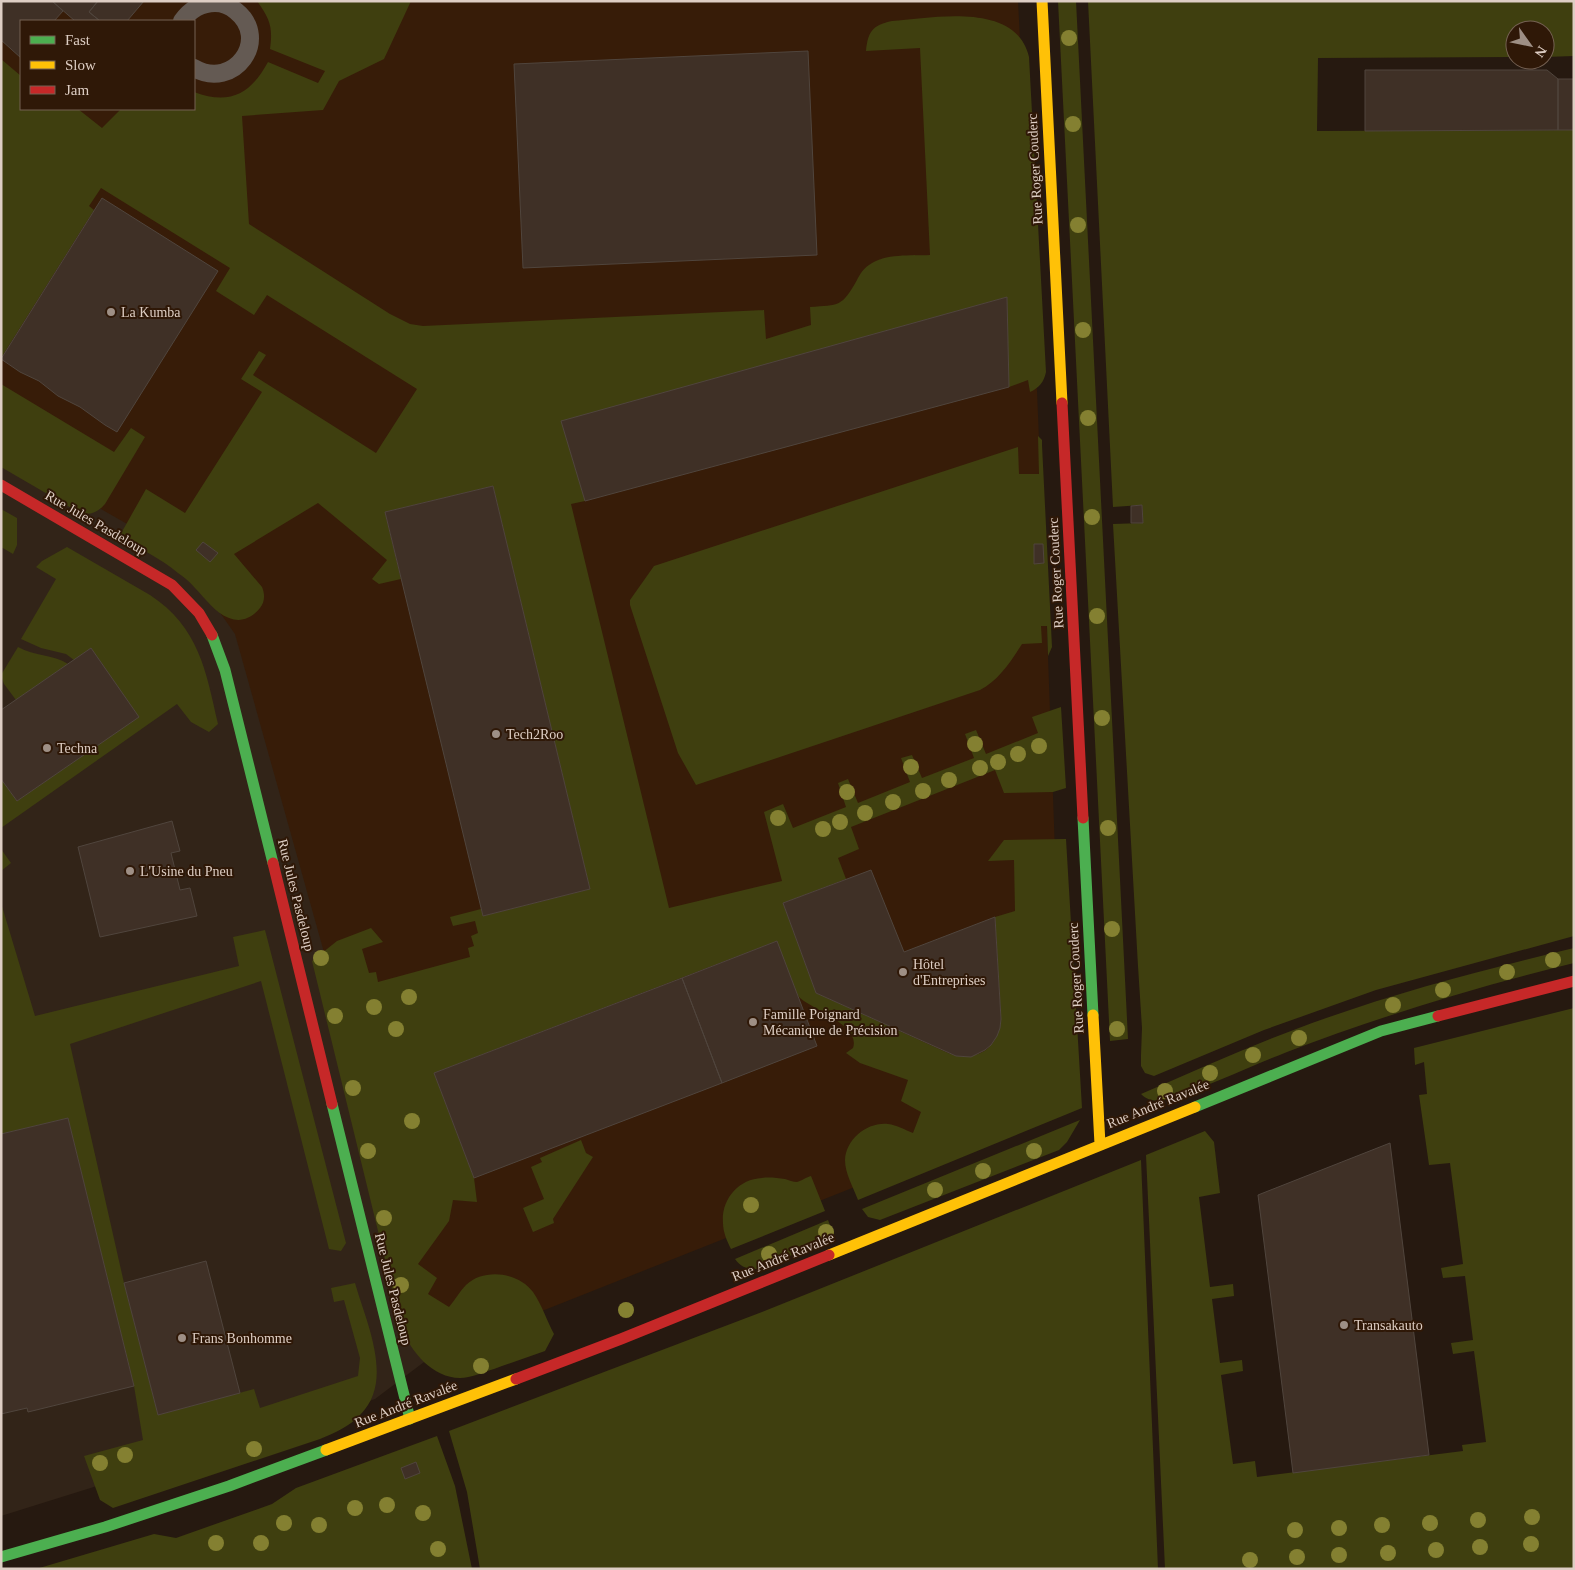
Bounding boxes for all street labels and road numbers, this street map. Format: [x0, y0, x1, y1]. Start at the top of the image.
street label: Rue Roger Couderc [1025, 113, 1045, 225]
street label: Rue Jules Pasdeloup [42, 488, 150, 558]
street label: Rue Roger Couderc [1046, 517, 1066, 629]
street label: Rue Jules Pasdeloup [275, 837, 317, 953]
street label: Rue Roger Couderc [1066, 922, 1086, 1034]
street label: Rue André Ravalée [1105, 1077, 1211, 1131]
street label: Rue André Ravalée [730, 1230, 836, 1284]
street label: Rue Jules Pasdeloup [372, 1231, 414, 1347]
street label: Rue André Ravalée [352, 1377, 460, 1431]

